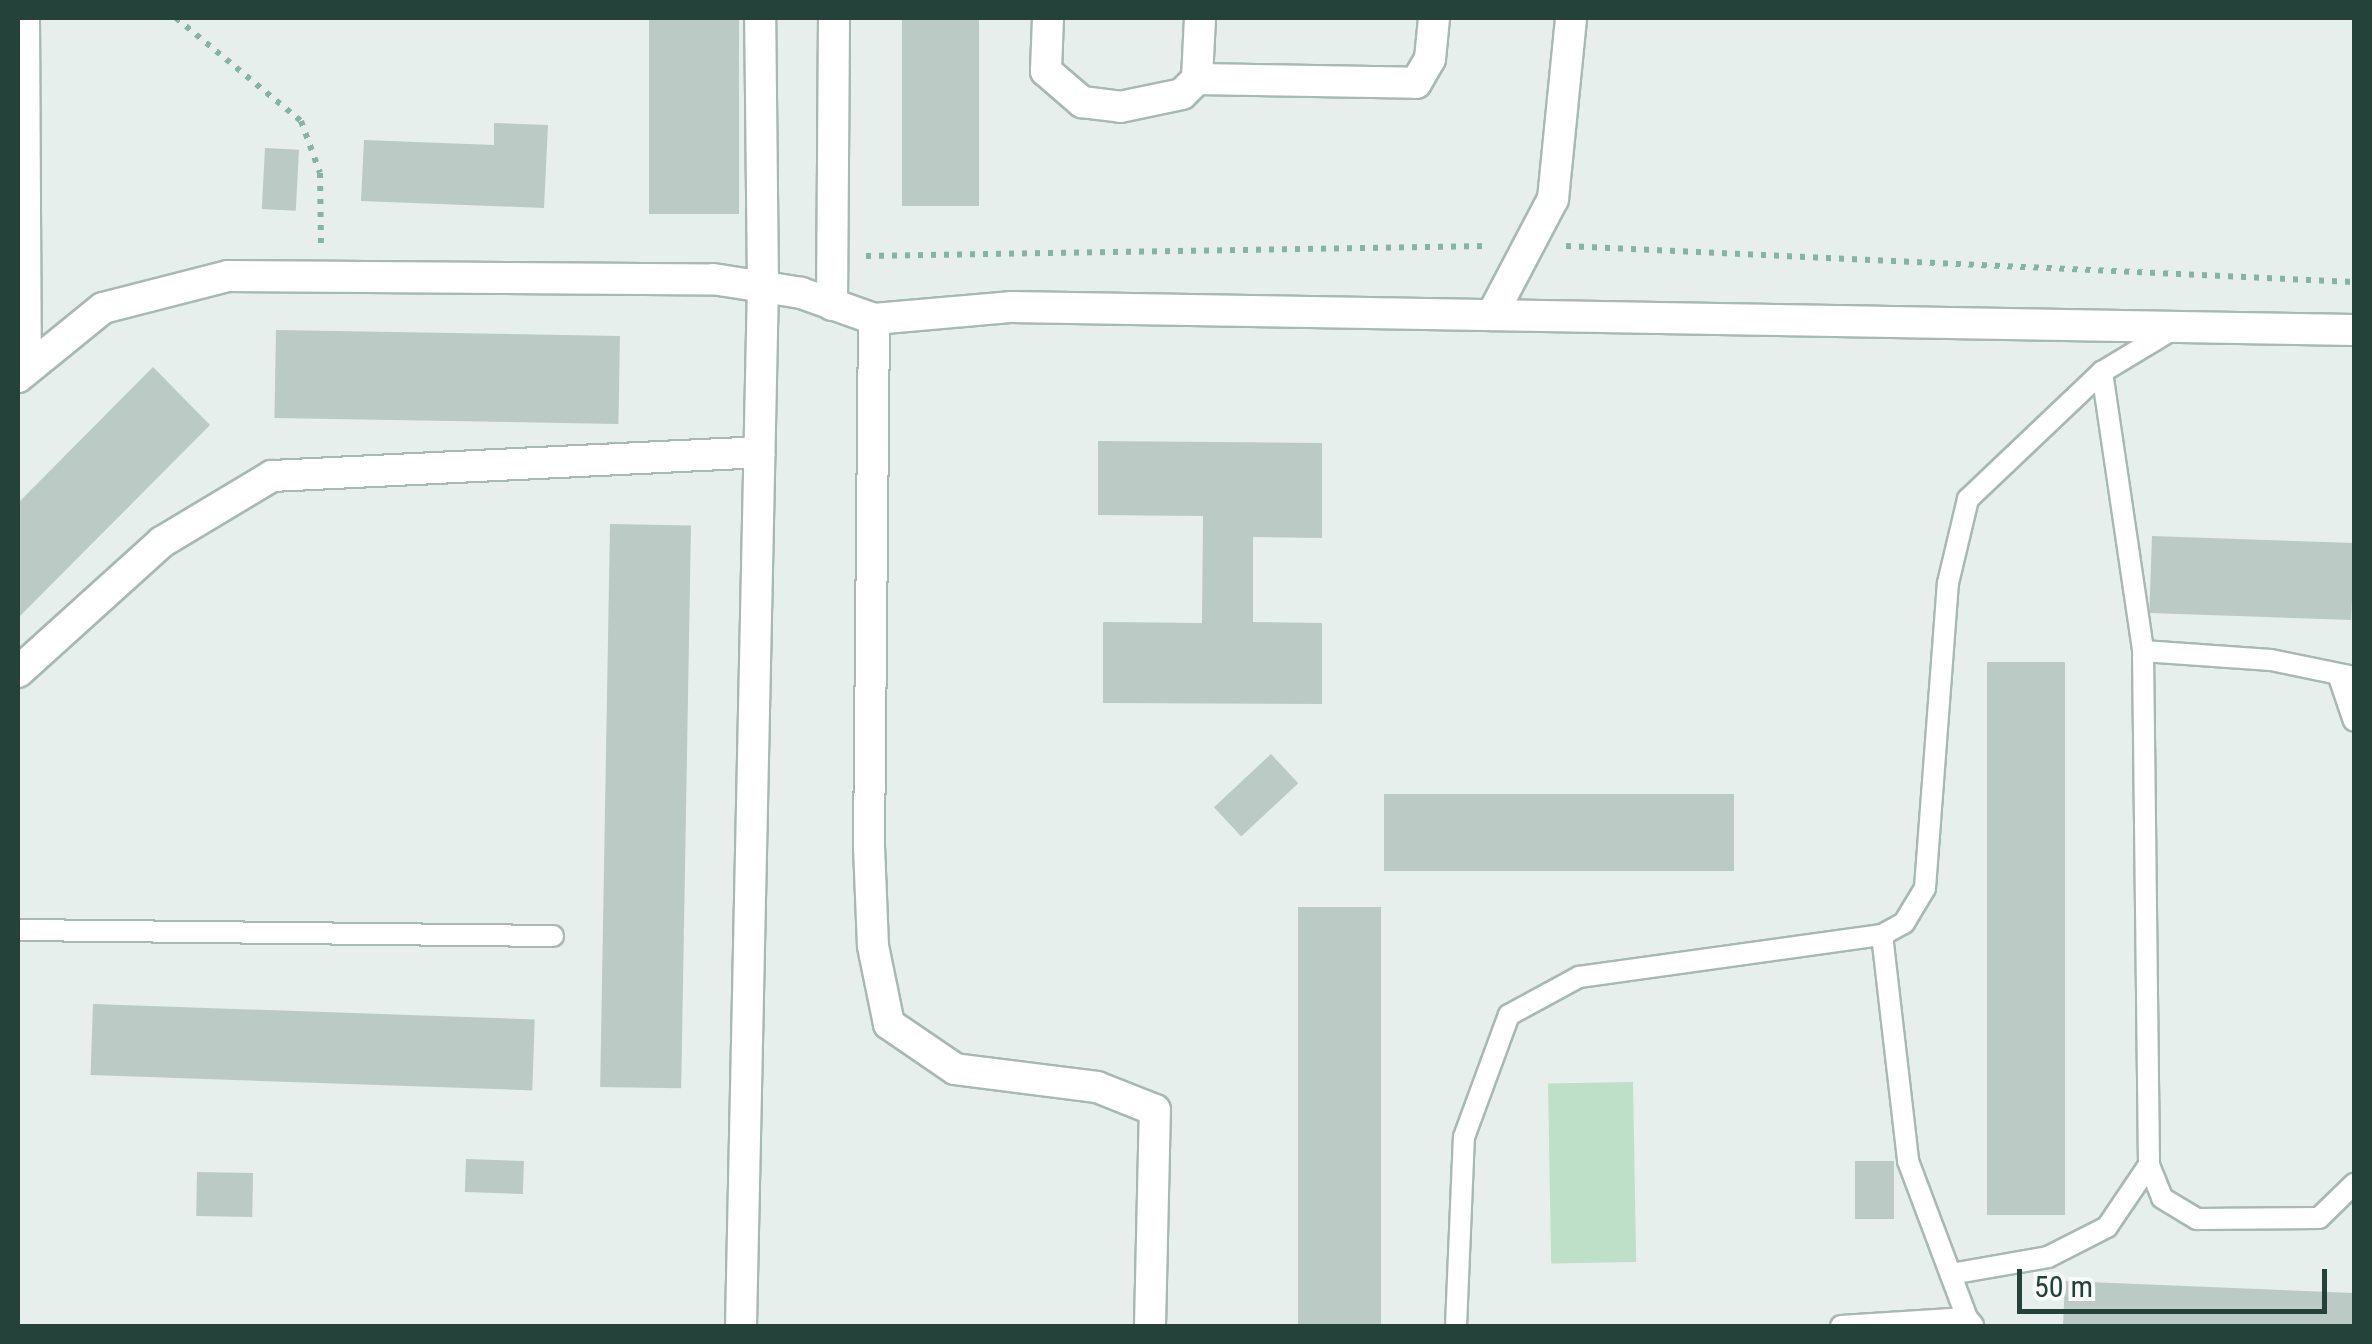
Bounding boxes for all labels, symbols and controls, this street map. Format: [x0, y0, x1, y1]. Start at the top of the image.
scale bar [2022, 1249, 2332, 1311]
text: 50 m [2034, 1269, 2093, 1304]

